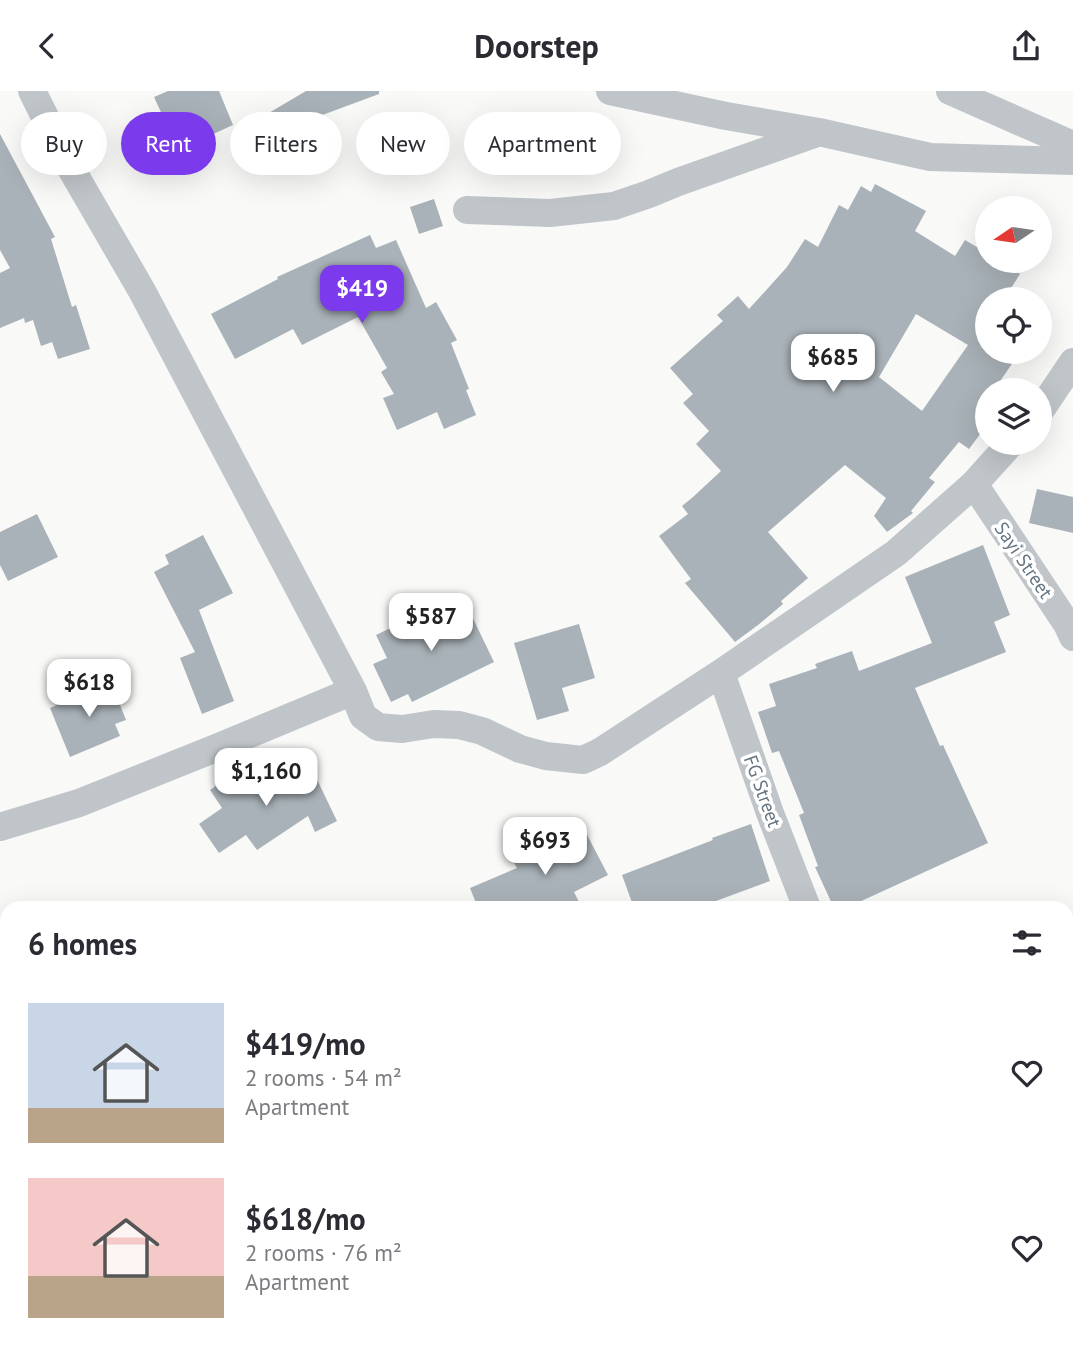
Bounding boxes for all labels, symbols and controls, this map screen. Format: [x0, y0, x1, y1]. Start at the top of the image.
text: Doorstep [474, 25, 599, 67]
icon: back [28, 27, 66, 65]
icon: share [1007, 27, 1045, 65]
chip: Buy [21, 112, 107, 175]
chip: Rent [121, 112, 216, 175]
chip: Filters [230, 112, 342, 175]
chip: New [356, 112, 450, 175]
chip: Apartment [464, 112, 621, 175]
north arrow [975, 196, 1052, 273]
map controls [975, 196, 1052, 455]
pin: $419 [321, 265, 403, 325]
text: $419 [336, 273, 388, 302]
button: locate [975, 287, 1052, 364]
pin: $685 [792, 335, 874, 394]
text: $685 [807, 342, 859, 371]
button: layers [975, 378, 1052, 455]
street label: Sayi Street [990, 517, 1059, 603]
pin: $587 [390, 594, 472, 653]
text: $587 [405, 601, 457, 630]
pin: $618 [48, 659, 130, 719]
text: $618 [63, 667, 115, 696]
pin: $1,160 [209, 749, 323, 808]
street label: FG Street [739, 752, 787, 831]
text: $1,160 [230, 756, 302, 785]
pin: $693 [504, 817, 586, 877]
text: $693 [519, 825, 571, 854]
text: 6 homes [28, 924, 137, 963]
icon: filters [1008, 924, 1046, 962]
text: $419/mo [245, 1024, 366, 1063]
icon: home [84, 1031, 168, 1115]
icon: heart [1008, 1054, 1046, 1092]
text: 2 rooms · 54 m² [245, 1063, 402, 1092]
text: Apartment [245, 1092, 349, 1121]
text: $618/mo [245, 1199, 366, 1238]
icon: home [84, 1206, 168, 1290]
icon: heart [1008, 1229, 1046, 1267]
text: 2 rooms · 76 m² [245, 1238, 402, 1267]
text: Apartment [245, 1267, 349, 1296]

